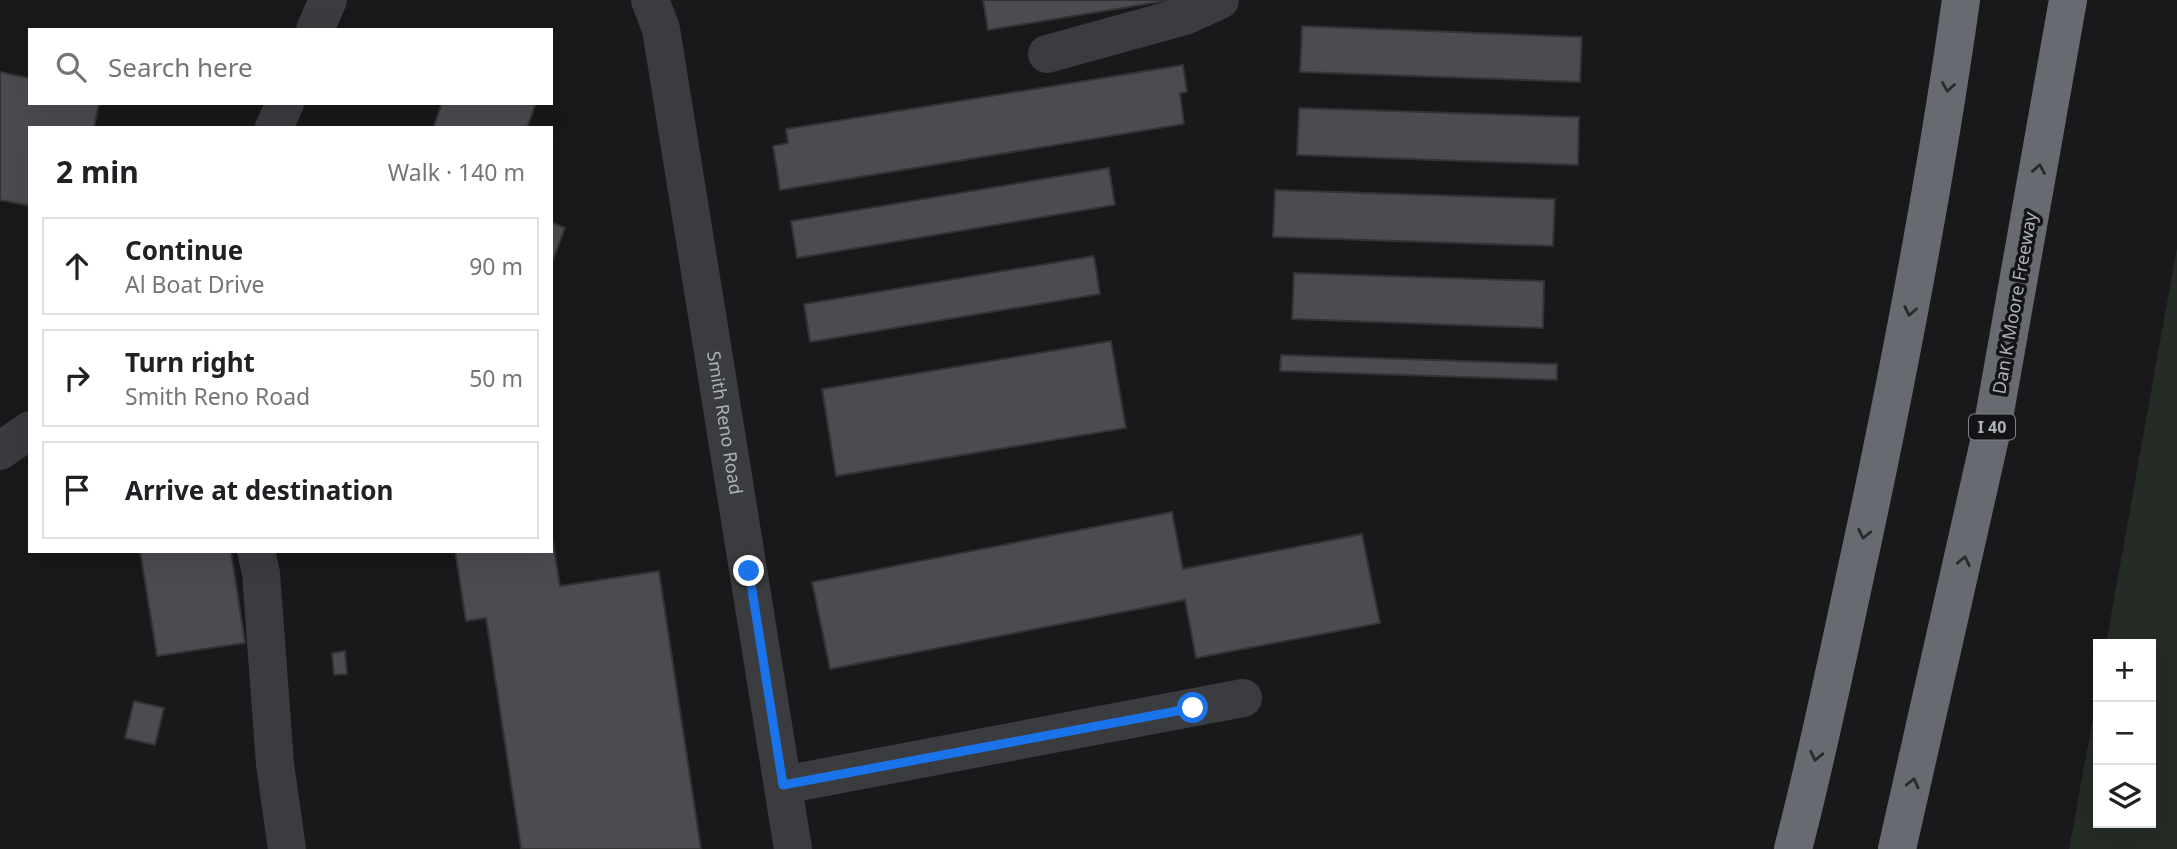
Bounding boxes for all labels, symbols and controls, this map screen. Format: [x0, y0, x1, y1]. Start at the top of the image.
search box [28, 28, 553, 105]
icon: search [52, 48, 90, 86]
text: Search here [108, 49, 253, 85]
one-way arrow [1941, 81, 1956, 93]
text: 2 min [56, 151, 139, 192]
text: Walk · 140 m [388, 156, 525, 188]
one-way arrow [2031, 163, 2046, 175]
street label: Dan K Moore Freeway [1986, 209, 2042, 396]
text: Continue [125, 232, 243, 268]
icon: ahead [58, 247, 96, 285]
text: 90 m [469, 250, 523, 282]
text: Al Boat Drive [125, 268, 265, 300]
one-way arrow [1903, 305, 1918, 317]
text: Turn right [125, 344, 255, 380]
street label: Smith Reno Road [702, 349, 749, 496]
icon: right [58, 359, 96, 397]
text: 50 m [469, 362, 523, 394]
text: Smith Reno Road [125, 380, 310, 412]
road number: I 40 [1969, 414, 2015, 440]
icon: arrive [58, 471, 96, 509]
text: Arrive at destination [125, 472, 394, 508]
one-way arrow [1858, 528, 1873, 540]
route end [733, 555, 764, 586]
one-way arrow [1955, 555, 1970, 567]
map controls [2093, 639, 2156, 828]
button: + [2093, 639, 2156, 702]
route start [1177, 692, 1208, 723]
button: − [2093, 702, 2156, 765]
one-way arrow [1810, 750, 1825, 762]
button: layers [2093, 765, 2156, 828]
one-way arrow [1904, 777, 1919, 789]

